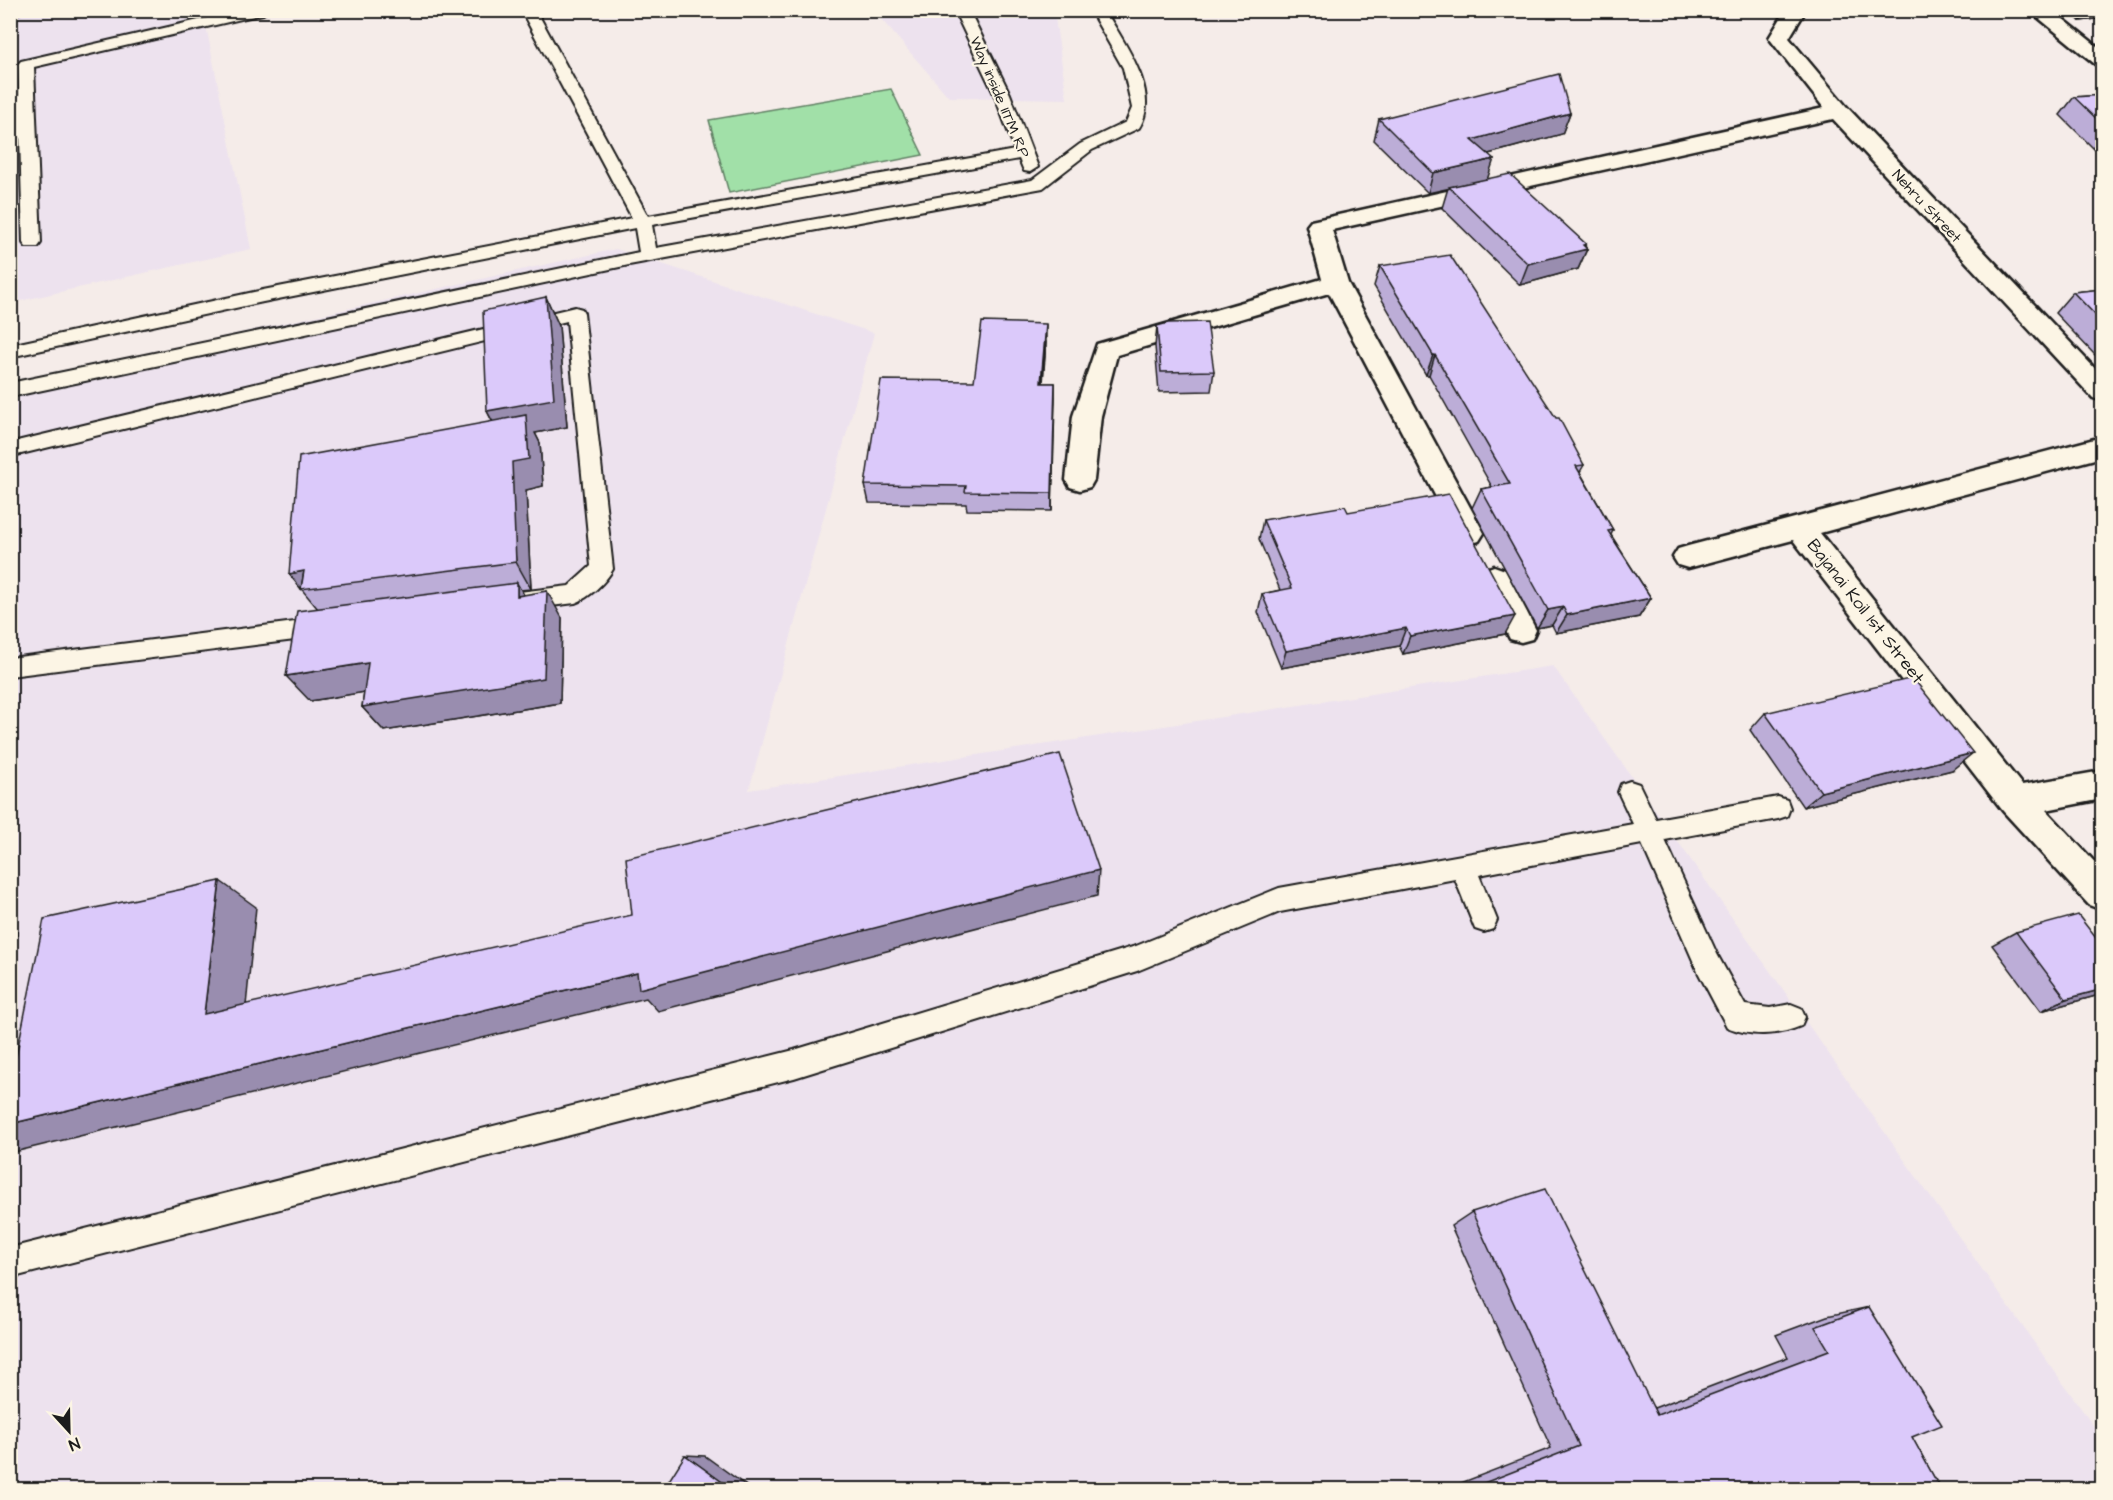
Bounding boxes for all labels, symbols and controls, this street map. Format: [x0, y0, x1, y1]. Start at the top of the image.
street label: Way inside IITM RP [964, 33, 1035, 162]
street label: Nehru Street [1887, 165, 1966, 248]
street label: Bajanai Koil 1st Street [1801, 534, 1931, 690]
north arrow [39, 1401, 99, 1461]
text: N [65, 1432, 83, 1456]

